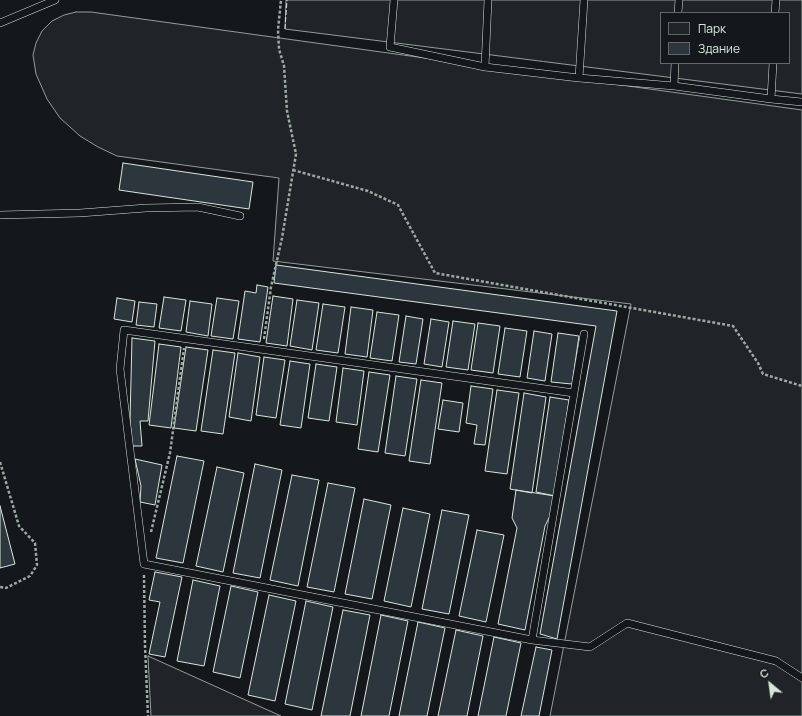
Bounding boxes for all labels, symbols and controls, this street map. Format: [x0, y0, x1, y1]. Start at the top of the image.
legend [660, 12, 790, 64]
text: Парк [698, 20, 726, 37]
text: Здание [698, 40, 740, 57]
north arrow [750, 664, 790, 704]
text: С [757, 665, 771, 682]

